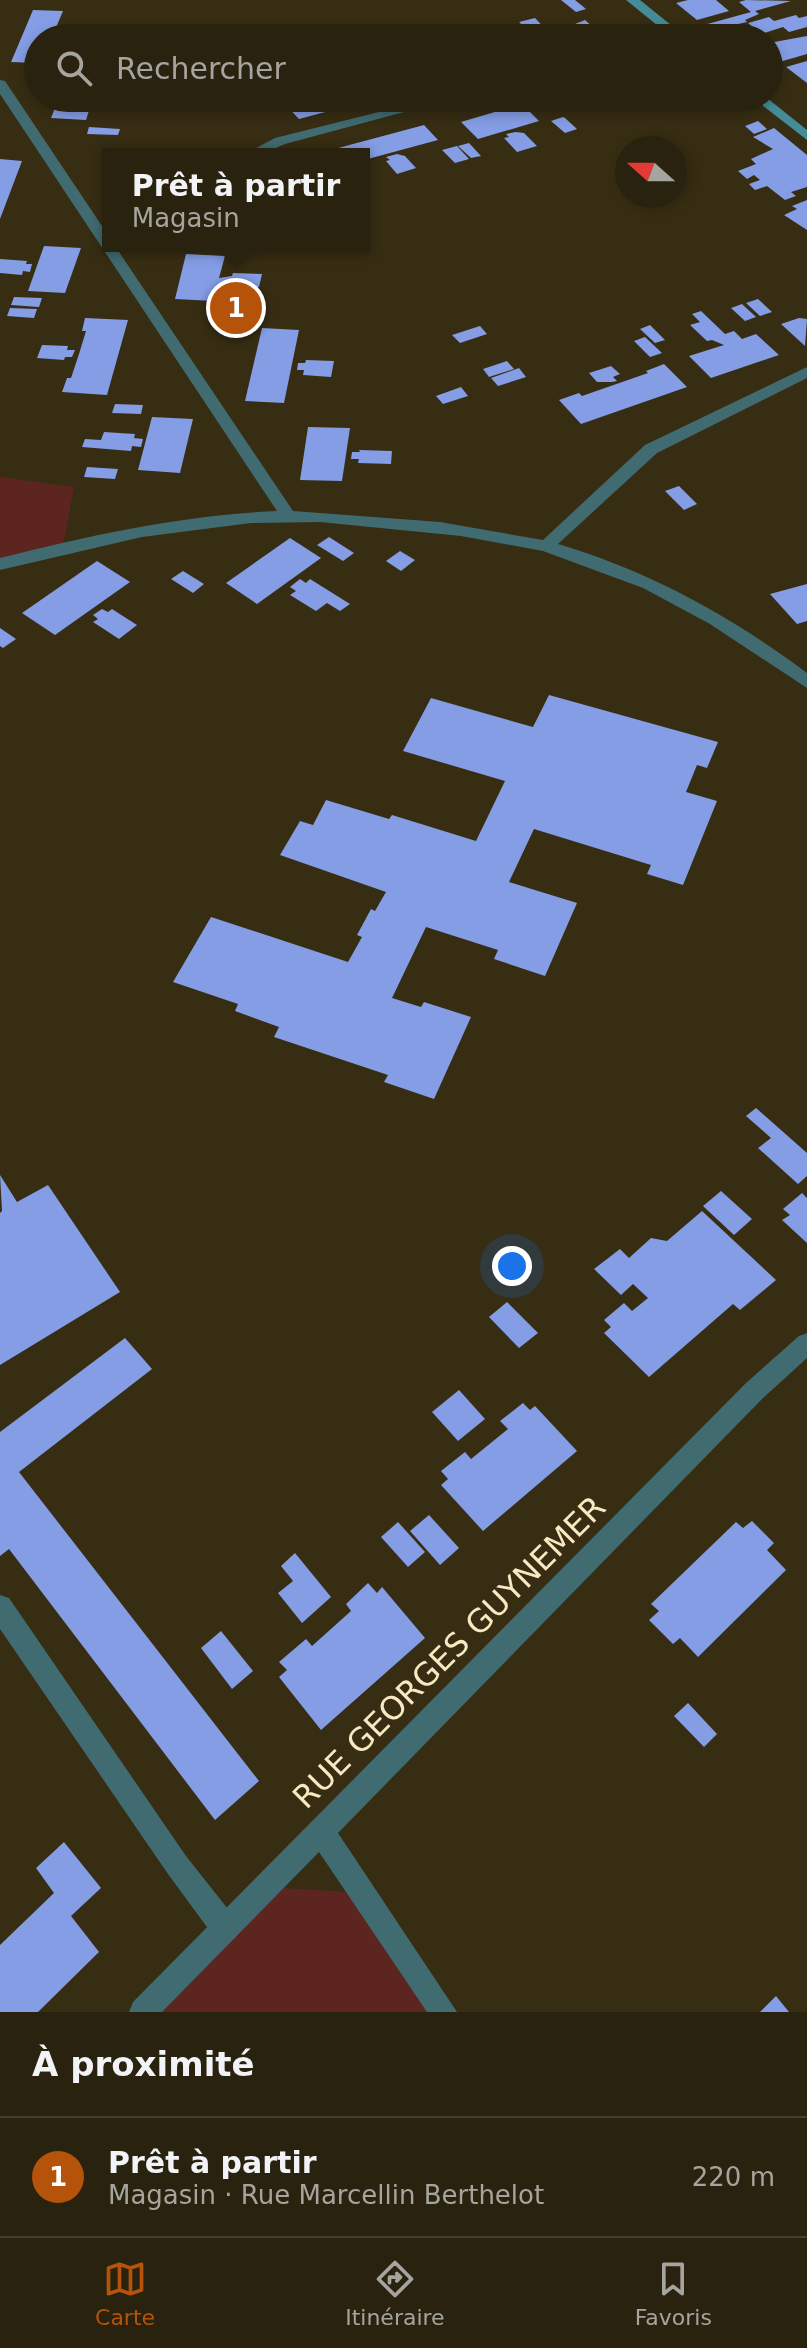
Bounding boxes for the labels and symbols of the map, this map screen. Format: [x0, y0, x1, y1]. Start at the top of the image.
north arrow [615, 136, 687, 208]
pin: 1 [210, 278, 262, 338]
your location [492, 1246, 532, 1286]
street label: RUE GEORGES GUYNEMER [285, 1488, 613, 1816]

